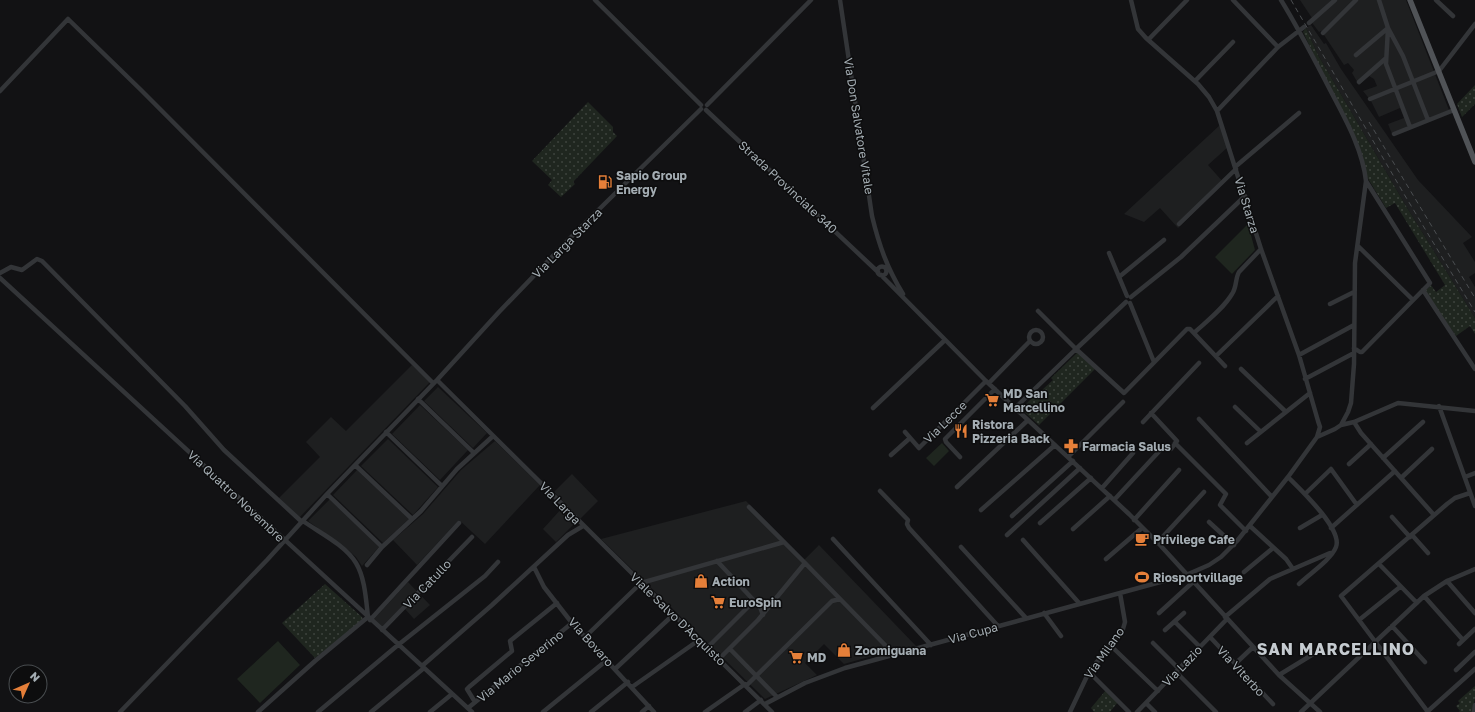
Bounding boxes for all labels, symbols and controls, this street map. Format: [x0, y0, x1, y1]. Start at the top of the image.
street label: Via Don Salvatore Vitale [841, 57, 877, 195]
street label: Strada Provinciale 340 [736, 137, 840, 237]
place label: Sapio Group Energy [616, 168, 688, 197]
fuel station icon: Sapio Group Energy [597, 174, 613, 190]
street label: Via Starza [1231, 175, 1263, 235]
street label: Via Larga Starza [529, 205, 605, 281]
place label: MD San Marcellino [1003, 386, 1065, 415]
supermarket icon: MD San Marcellino [984, 392, 1000, 408]
street label: Via Lecce [920, 398, 970, 446]
place label: Ristora Pizzeria Back [972, 417, 1050, 446]
restaurant icon: Ristora Pizzeria Back [953, 423, 969, 439]
pharmacy icon: Farmacia Salus [1063, 438, 1079, 454]
place label: Farmacia Salus [1082, 439, 1171, 454]
street label: Via Quattro Novembre [184, 447, 288, 545]
street label: Via Larga [536, 479, 584, 527]
cafe icon: Privilege Cafe [1134, 531, 1150, 547]
place label: Privilege Cafe [1153, 532, 1235, 547]
street label: Via Catullo [400, 556, 454, 612]
street label: Viale Salvo D'Acquisto [627, 569, 729, 669]
sports icon: Riosportvillage [1134, 569, 1150, 585]
place label: Riosportvillage [1153, 570, 1243, 585]
shop icon: Action [693, 573, 709, 589]
place label: Action [712, 574, 750, 589]
supermarket icon: EuroSpin [710, 594, 726, 610]
place label: EuroSpin [729, 595, 781, 610]
street label: Via Bovaro [565, 614, 617, 670]
street label: Via Cupa [947, 619, 999, 647]
street label: Via Milano [1081, 624, 1127, 682]
street label: Via Mario Severino [474, 627, 566, 705]
district label: SAN MARCELLINO [1257, 639, 1415, 659]
shop icon: Zoomiguana [836, 642, 852, 658]
street label: Via Lazio [1159, 642, 1205, 690]
place label: Zoomiguana [855, 643, 926, 658]
street label: Via Viterbo [1214, 643, 1268, 699]
supermarket icon: MD [788, 649, 804, 665]
place label: MD [807, 650, 827, 665]
north arrow [8, 664, 48, 704]
text: N [28, 669, 43, 684]

